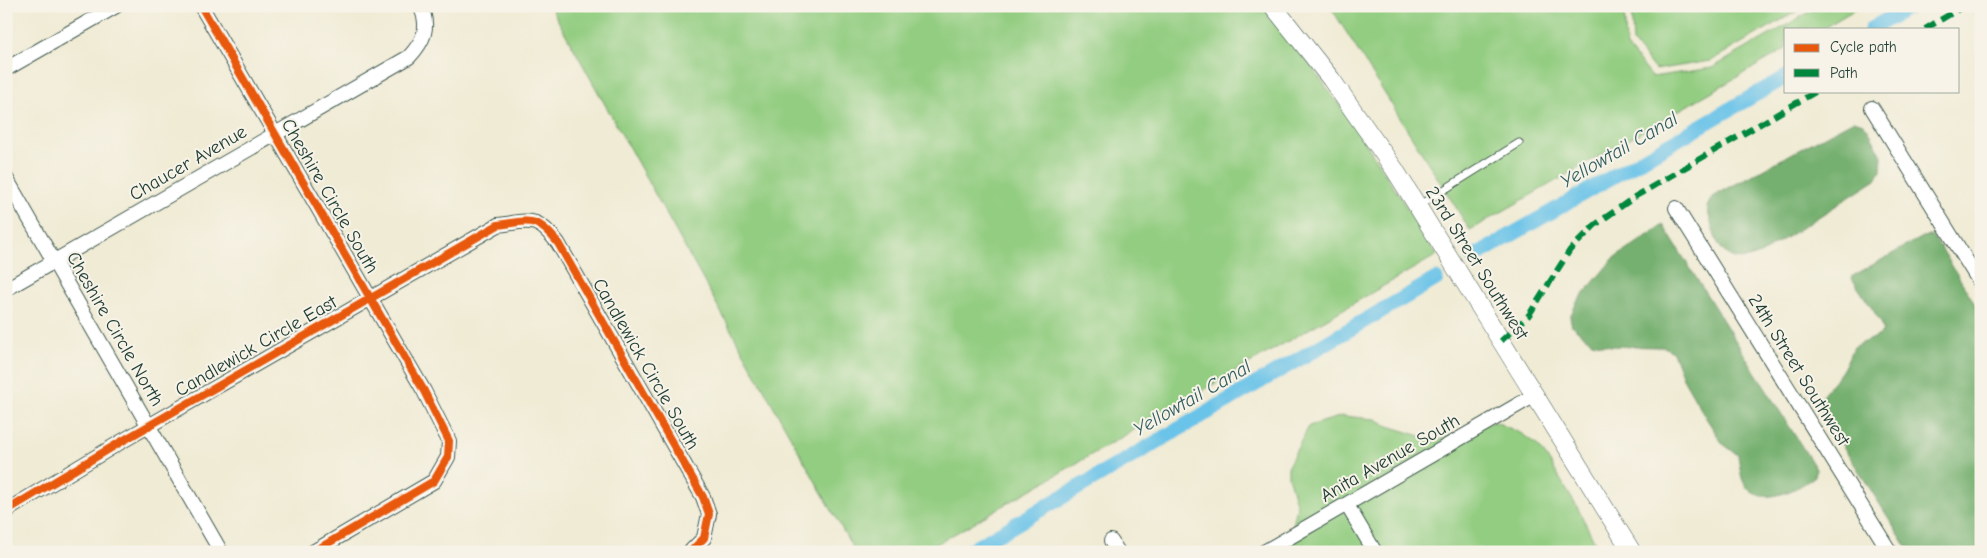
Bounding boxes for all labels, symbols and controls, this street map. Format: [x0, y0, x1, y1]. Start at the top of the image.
legend [1784, 28, 1960, 92]
text: Cycle path [1830, 38, 1897, 56]
text: Path [1830, 64, 1858, 82]
water label: Yellowtail Canal [1556, 107, 1682, 193]
street label: Cheshire Circle South [277, 115, 383, 277]
street label: Chaucer Avenue [125, 121, 251, 205]
street label: 23rd Street Southwest [1421, 182, 1533, 344]
street label: Cheshire Circle North [62, 248, 168, 410]
street label: Candlewick Circle South [588, 274, 704, 454]
street label: Candlewick Circle East [171, 290, 341, 401]
street label: 24th Street Southwest [1743, 290, 1855, 450]
water label: Yellowtail Canal [1129, 355, 1255, 441]
street label: Anita Avenue South [1317, 409, 1463, 507]

